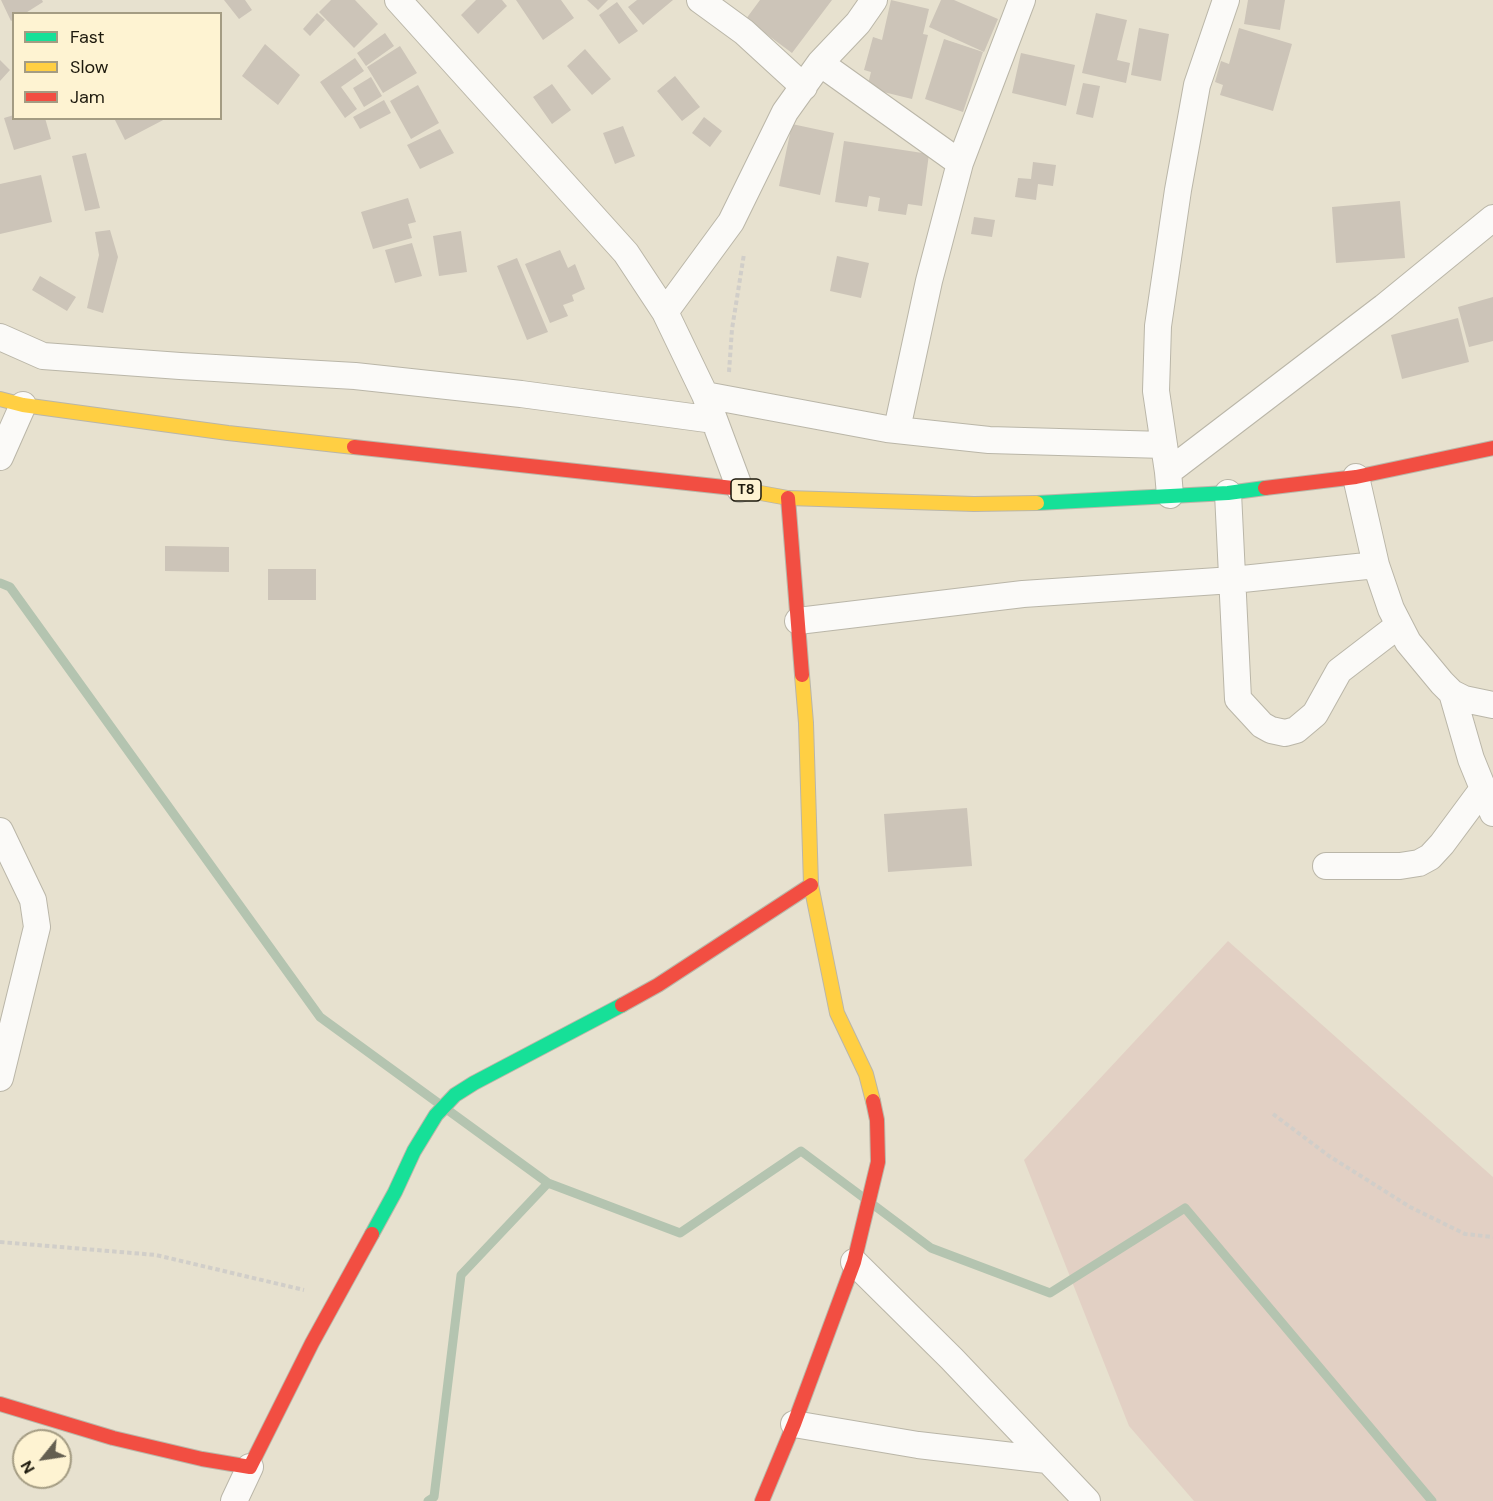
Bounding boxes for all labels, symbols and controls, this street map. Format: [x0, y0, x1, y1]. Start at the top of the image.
legend [12, 12, 222, 120]
text: Fast [70, 25, 105, 49]
text: Slow [70, 55, 109, 79]
text: Jam [70, 85, 105, 109]
road number: T8 [731, 479, 761, 501]
north arrow [12, 1429, 72, 1489]
text: N [16, 1457, 40, 1478]

